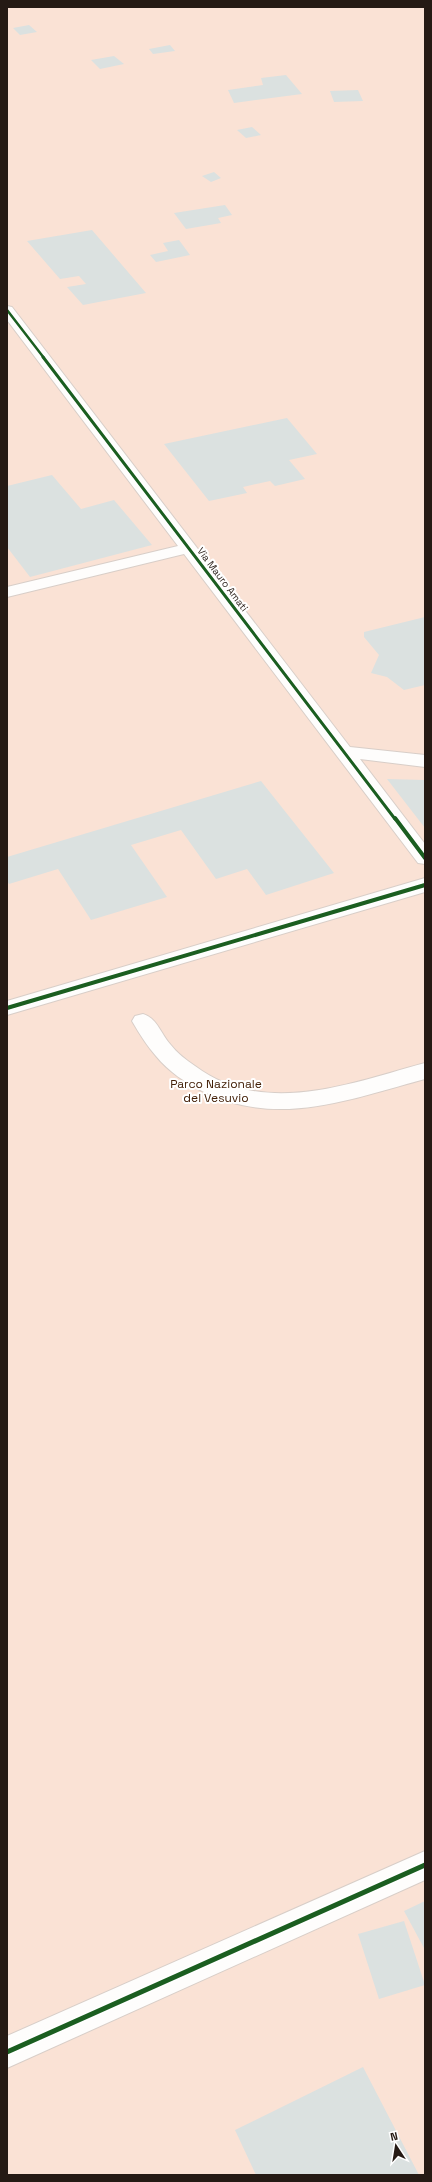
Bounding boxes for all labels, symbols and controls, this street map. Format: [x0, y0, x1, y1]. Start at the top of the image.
street label: Via Mauro Amati [194, 545, 251, 614]
park label: Parco Nazionale del Vesuvio [170, 1076, 262, 1106]
north arrow [376, 2126, 416, 2166]
text: N [389, 2129, 399, 2144]

